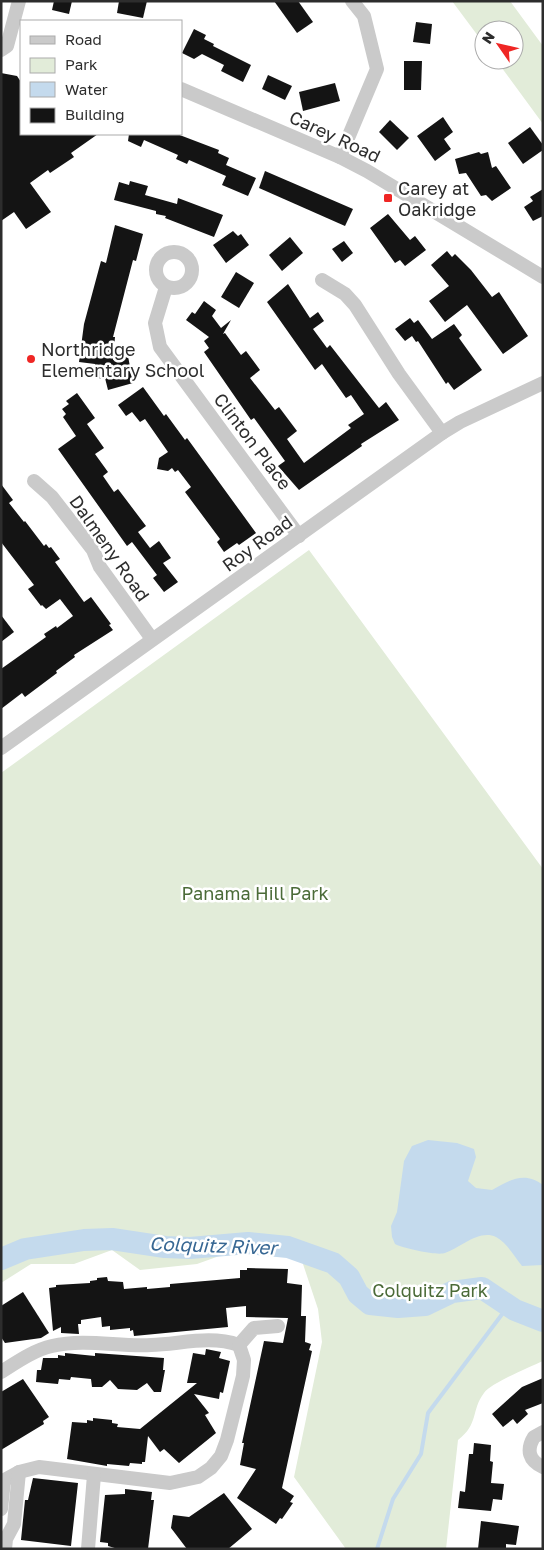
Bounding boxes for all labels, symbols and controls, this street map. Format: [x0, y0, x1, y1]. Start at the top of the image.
legend [20, 20, 182, 135]
north arrow [474, 20, 524, 70]
text: N [478, 28, 498, 47]
text: Road [65, 30, 102, 48]
text: Park [65, 55, 98, 73]
text: Water [65, 80, 108, 98]
text: Building [65, 105, 125, 123]
street label: Carey Road [286, 105, 384, 167]
place label: Carey at Oakridge [398, 177, 476, 220]
marker: Carey at Oakridge [382, 192, 394, 204]
place label: Northridge Elementary School [41, 338, 205, 381]
marker: Northridge Elementary School [25, 353, 37, 365]
street label: Clinton Place [210, 388, 296, 494]
street label: Dalmeny Road [65, 491, 155, 605]
street label: Roy Road [218, 510, 296, 576]
park label: Panama Hill Park [181, 882, 329, 904]
water label: Colquitz River [149, 1231, 280, 1259]
park label: Colquitz Park [372, 1279, 488, 1301]

